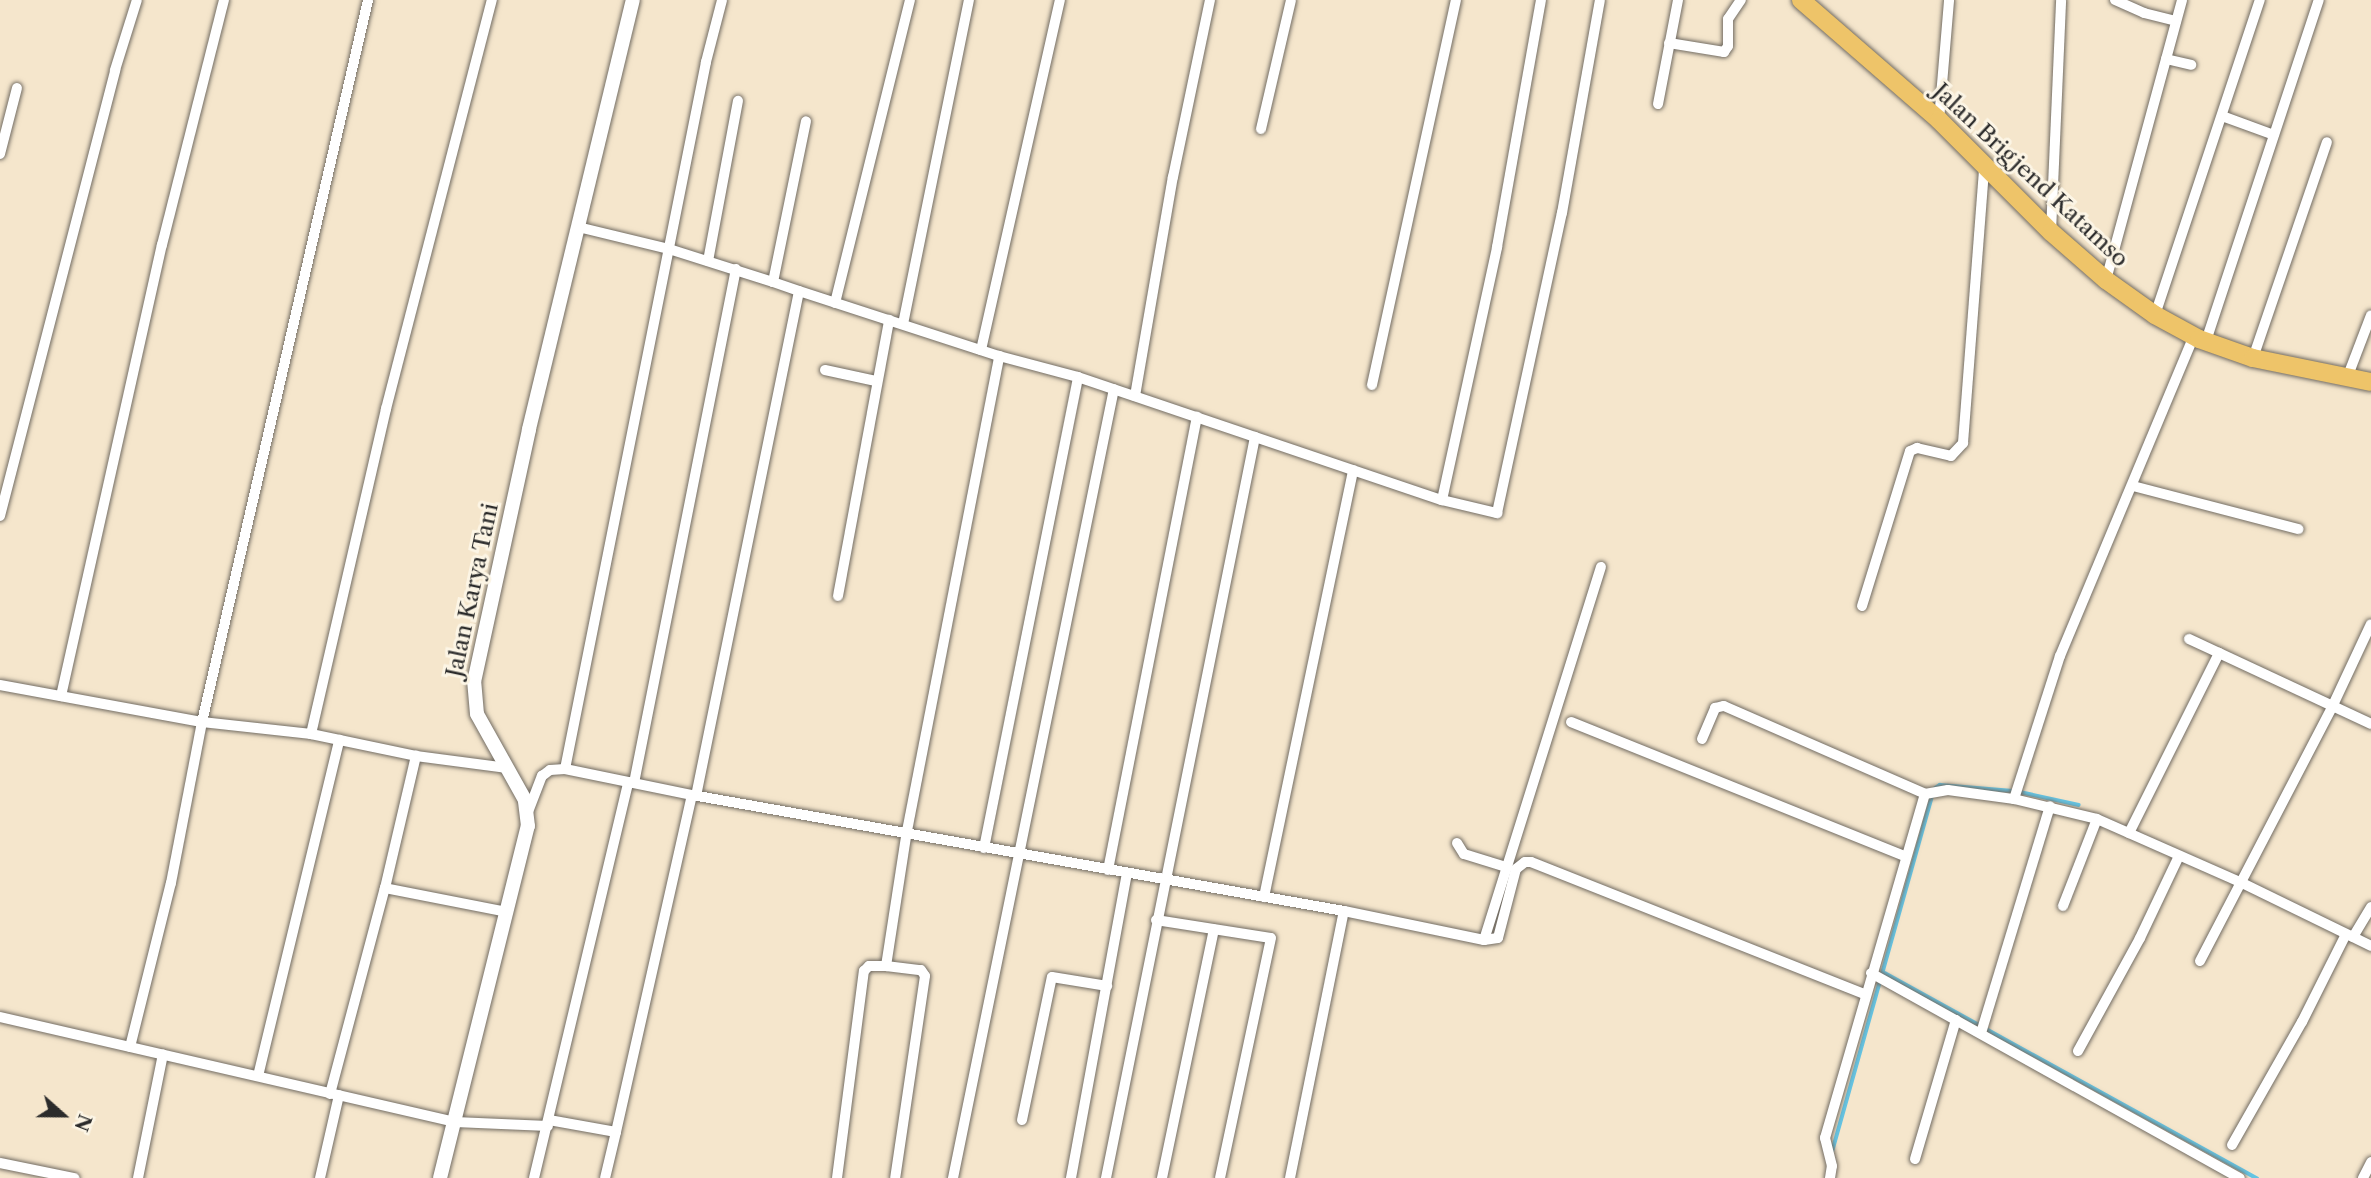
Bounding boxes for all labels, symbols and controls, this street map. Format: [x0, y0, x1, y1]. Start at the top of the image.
street label: Jalan Brigjend Katamso [1928, 77, 2134, 273]
street label: Jalan Karya Tani [440, 500, 504, 680]
north arrow [28, 1080, 98, 1150]
text: N [69, 1111, 97, 1135]

